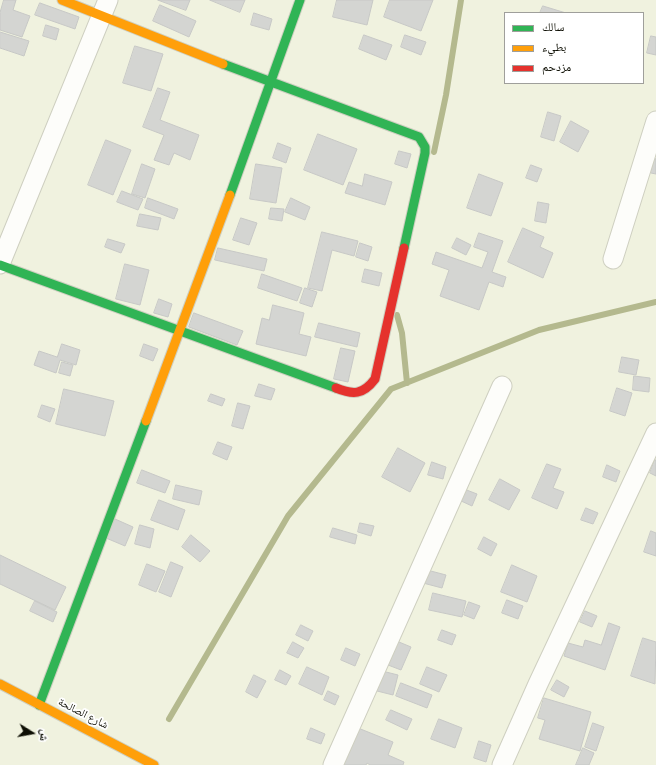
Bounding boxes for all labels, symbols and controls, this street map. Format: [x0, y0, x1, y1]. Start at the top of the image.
legend [504, 12, 644, 84]
text: سالك [542, 20, 564, 34]
text: بطيء [542, 40, 566, 54]
text: مزدحم [542, 60, 571, 74]
street label: شارع الصالحة [56, 696, 110, 732]
north arrow [12, 713, 52, 753]
text: ش [37, 728, 52, 742]

